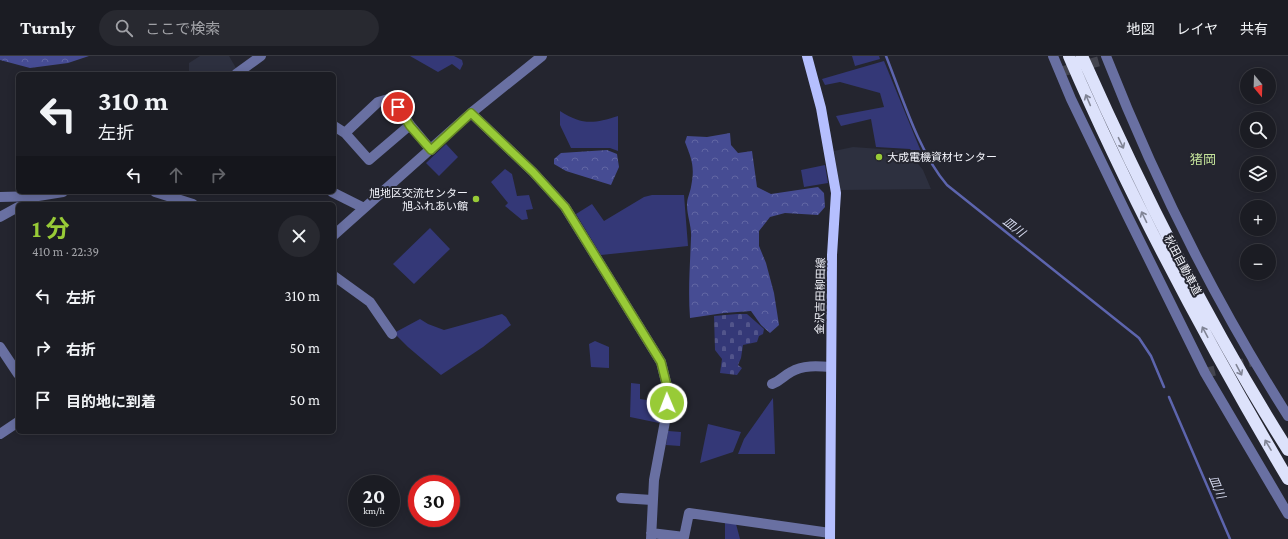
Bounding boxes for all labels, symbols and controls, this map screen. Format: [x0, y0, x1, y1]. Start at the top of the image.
search box [99, 10, 379, 46]
text: Turnly [20, 17, 75, 38]
icon: search [113, 17, 135, 39]
text: ここで検索 [145, 21, 220, 37]
text: 地図 [1126, 21, 1154, 37]
text: レイヤ [1176, 21, 1218, 37]
text: 共有 [1240, 21, 1268, 37]
north arrow [1240, 68, 1276, 104]
map controls [1240, 68, 1276, 280]
text: 310 m [98, 85, 168, 116]
icon: left [32, 88, 84, 140]
pin [381, 90, 415, 124]
one-way arrow [1084, 94, 1091, 106]
icon: arrive [387, 96, 409, 118]
button: search [1240, 112, 1276, 148]
text: 左折 [98, 123, 134, 143]
one-way arrow [1118, 136, 1125, 148]
place label: 大成電機資材センター [887, 151, 997, 163]
marker: 大成電機資材センター [874, 152, 884, 162]
district label: 猪岡 [1190, 152, 1216, 167]
button: layers [1240, 156, 1276, 192]
icon: left [123, 164, 145, 186]
icon: ahead [165, 164, 187, 186]
icon: right [207, 164, 229, 186]
place label: 旭地区交流センター 旭ふれあい館 [369, 187, 468, 212]
marker: 旭地区交流センター 旭ふれあい館 [471, 194, 481, 204]
button: + [1240, 200, 1276, 236]
one-way arrow [1139, 211, 1147, 223]
water label: 皿川 [1000, 214, 1029, 241]
text: 1 分 [32, 215, 70, 242]
button: close [278, 215, 320, 257]
street label: 秋田自動車道 [1162, 233, 1204, 297]
text: 410 m · 22:39 [32, 244, 99, 259]
button: − [1240, 244, 1276, 280]
street label: 金沢吉田柳田線 [813, 257, 827, 335]
icon: left [32, 285, 54, 307]
text: 310 m [285, 288, 320, 304]
text: 左折 [66, 290, 96, 306]
one-way arrow [1200, 326, 1208, 338]
icon: right [32, 337, 54, 359]
text: 50 m [290, 340, 320, 356]
text: 右折 [66, 342, 96, 358]
one-way arrow [1236, 364, 1244, 376]
position arrow [646, 382, 688, 424]
icon: arrive [32, 389, 54, 411]
text: 50 m [290, 392, 320, 408]
text: 目的地に到着 [66, 394, 156, 410]
one-way arrow [1264, 439, 1272, 451]
water label: 皿川 [1206, 473, 1229, 503]
speed limit sign: 30 [408, 475, 460, 527]
text: 20 [363, 485, 385, 507]
text: km/h [363, 505, 385, 516]

